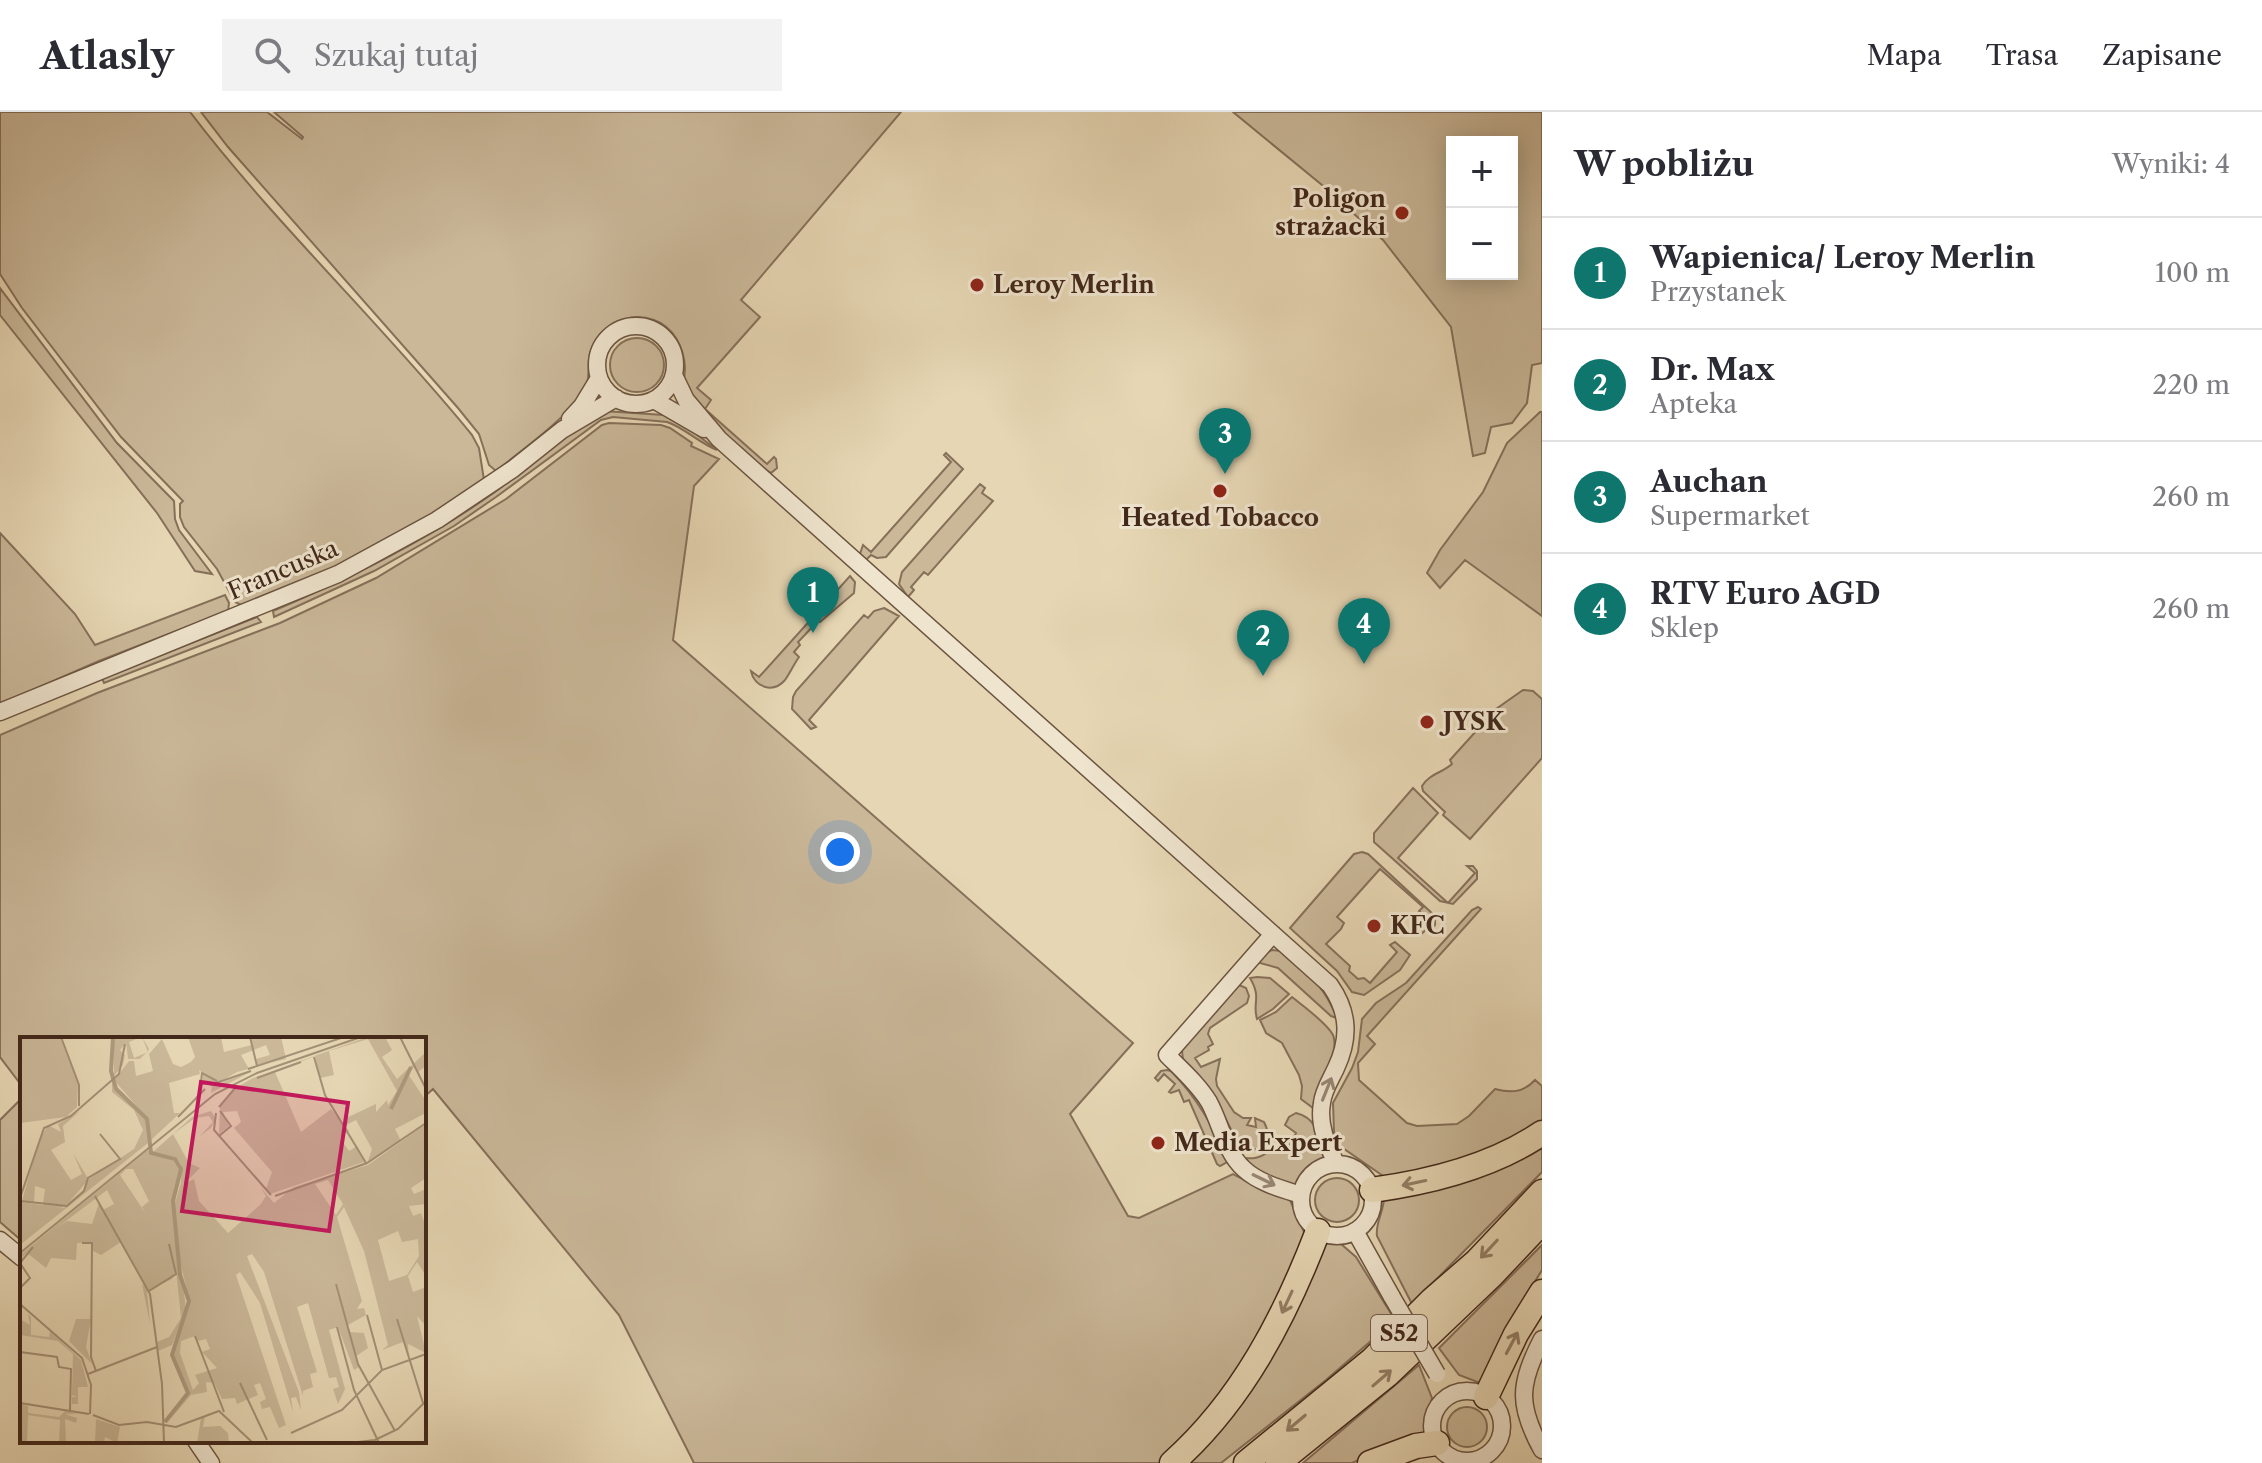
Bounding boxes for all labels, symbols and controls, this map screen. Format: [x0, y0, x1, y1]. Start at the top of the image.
search box [222, 19, 782, 91]
text: Atlasly [40, 32, 174, 79]
icon: search [250, 33, 294, 77]
text: Szukaj tutaj [314, 37, 479, 74]
text: Mapa [1867, 38, 1942, 72]
text: Trasa [1986, 38, 2058, 72]
text: Zapisane [2102, 38, 2222, 72]
map controls [1446, 136, 1518, 280]
button: + [1446, 136, 1518, 208]
text: W pobliżu [1574, 143, 1754, 185]
text: Wyniki: 4 [2112, 148, 2230, 180]
place label: Poligon strażacki [1275, 184, 1387, 241]
marker: Poligon strażacki [1393, 204, 1411, 222]
button: − [1446, 208, 1518, 280]
text: Wapienica/ Leroy Merlin [1650, 239, 2035, 276]
text: 1 [1594, 257, 1606, 289]
text: 100 m [2155, 257, 2230, 289]
place label: Leroy Merlin [993, 270, 1155, 299]
marker: Leroy Merlin [968, 276, 986, 294]
text: Przystanek [1650, 276, 1785, 308]
text: Dr. Max [1650, 351, 1775, 388]
text: 2 [1592, 369, 1608, 401]
text: 220 m [2152, 369, 2230, 401]
text: Apteka [1650, 388, 1737, 420]
pin: 3 [1199, 408, 1251, 474]
text: Auchan [1650, 463, 1768, 500]
text: 3 [1593, 481, 1607, 513]
text: 260 m [2152, 481, 2230, 513]
marker: Heated Tobacco [1211, 482, 1229, 500]
text: Supermarket [1650, 500, 1810, 532]
place label: Heated Tobacco [1121, 503, 1319, 532]
street label: Francuska [223, 533, 343, 606]
pin: 1 [787, 567, 839, 633]
text: RTV Euro AGD [1650, 575, 1880, 612]
text: 4 [1592, 593, 1608, 625]
text: 260 m [2152, 593, 2230, 625]
pin: 4 [1338, 598, 1390, 664]
pin: 2 [1237, 610, 1289, 676]
text: Sklep [1650, 612, 1719, 644]
place label: JYSK [1439, 707, 1505, 736]
marker: JYSK [1418, 713, 1436, 731]
your location [820, 832, 860, 872]
place label: KFC [1390, 911, 1445, 940]
marker: KFC [1365, 917, 1383, 935]
inset map [20, 1037, 426, 1443]
one-way arrow [1321, 1077, 1335, 1102]
place label: Media Expert [1174, 1128, 1343, 1157]
marker: Media Expert [1149, 1134, 1167, 1152]
one-way arrow [1251, 1173, 1275, 1188]
one-way arrow [1402, 1177, 1428, 1192]
one-way arrow [1480, 1238, 1498, 1258]
one-way arrow [1279, 1290, 1294, 1314]
road number: S52 [1371, 1315, 1427, 1351]
one-way arrow [1505, 1332, 1520, 1356]
one-way arrow [1371, 1370, 1392, 1388]
one-way arrow [1287, 1414, 1307, 1432]

